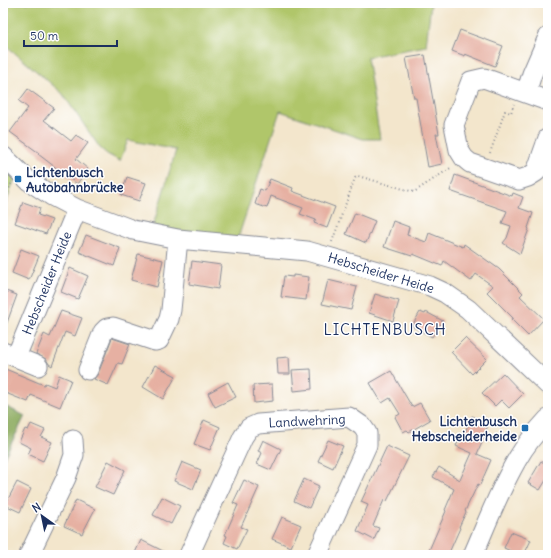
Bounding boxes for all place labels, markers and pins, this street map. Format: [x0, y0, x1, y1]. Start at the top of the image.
place label: Lichtenbusch Autobahnbrücke [26, 164, 123, 196]
marker: Lichtenbusch Autobahnbrücke [13, 174, 23, 184]
place label: Lichtenbusch Hebscheiderheide [412, 413, 517, 445]
marker: Lichtenbusch Hebscheiderheide [520, 423, 530, 433]

